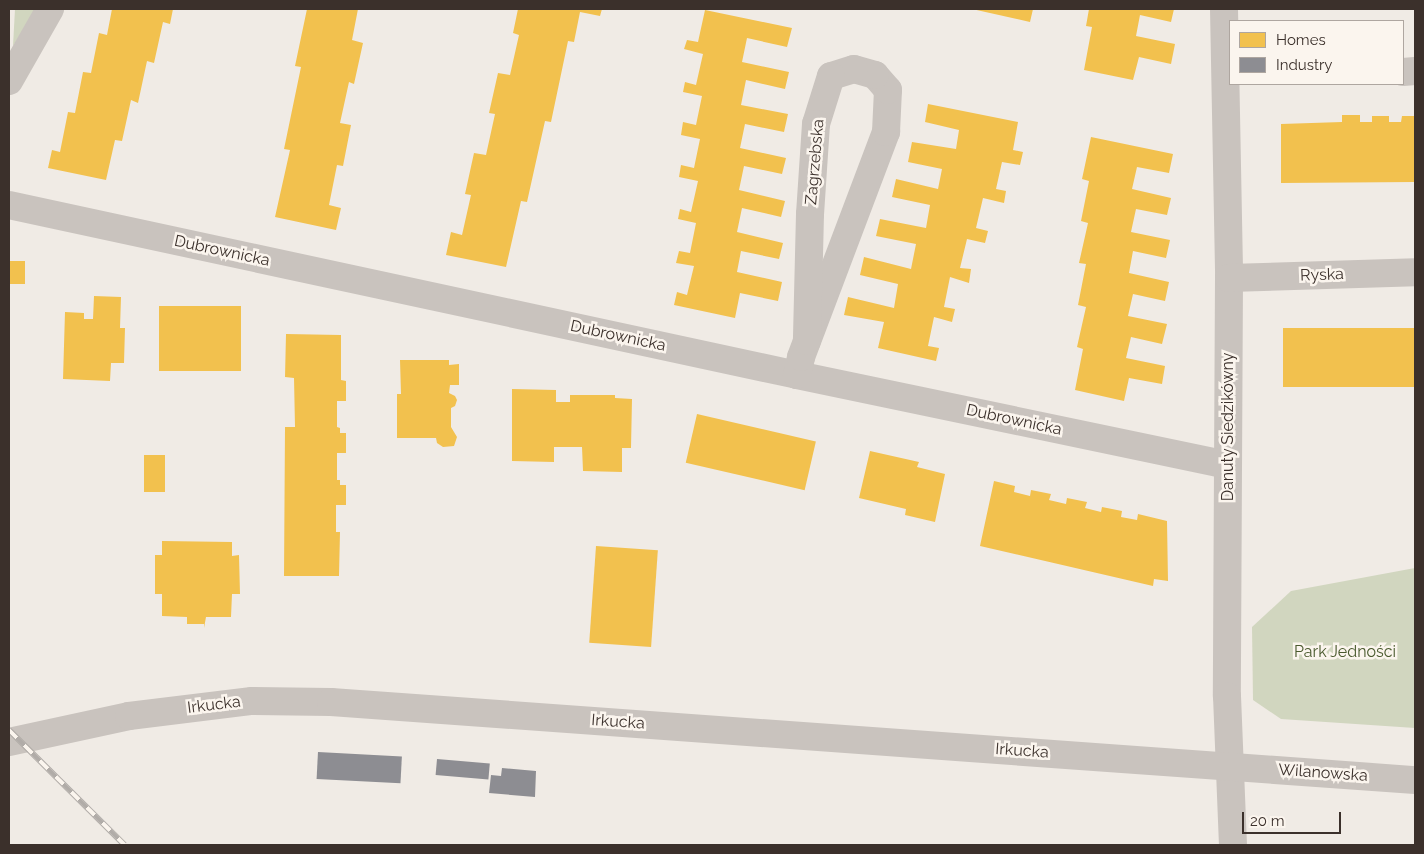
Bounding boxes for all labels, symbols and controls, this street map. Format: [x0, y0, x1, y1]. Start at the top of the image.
legend [1229, 20, 1404, 85]
text: Homes [1276, 31, 1326, 49]
text: Industry [1276, 56, 1332, 74]
street label: Zagrzebska [802, 118, 828, 206]
street label: Dubrownicka [172, 232, 272, 270]
street label: Ryska [1300, 265, 1344, 285]
street label: Dubrownicka [568, 317, 668, 355]
street label: Danuty Siedzikówny [1218, 352, 1238, 502]
street label: Dubrownicka [964, 401, 1064, 439]
park label: Park Jedności [1294, 642, 1396, 662]
street label: Irkucka [186, 692, 242, 718]
street label: Irkucka [591, 711, 645, 733]
street label: Irkucka [995, 740, 1049, 762]
street label: Wilanowska [1278, 760, 1368, 786]
scale bar [1244, 802, 1343, 834]
text: 20 m [1250, 812, 1285, 830]

